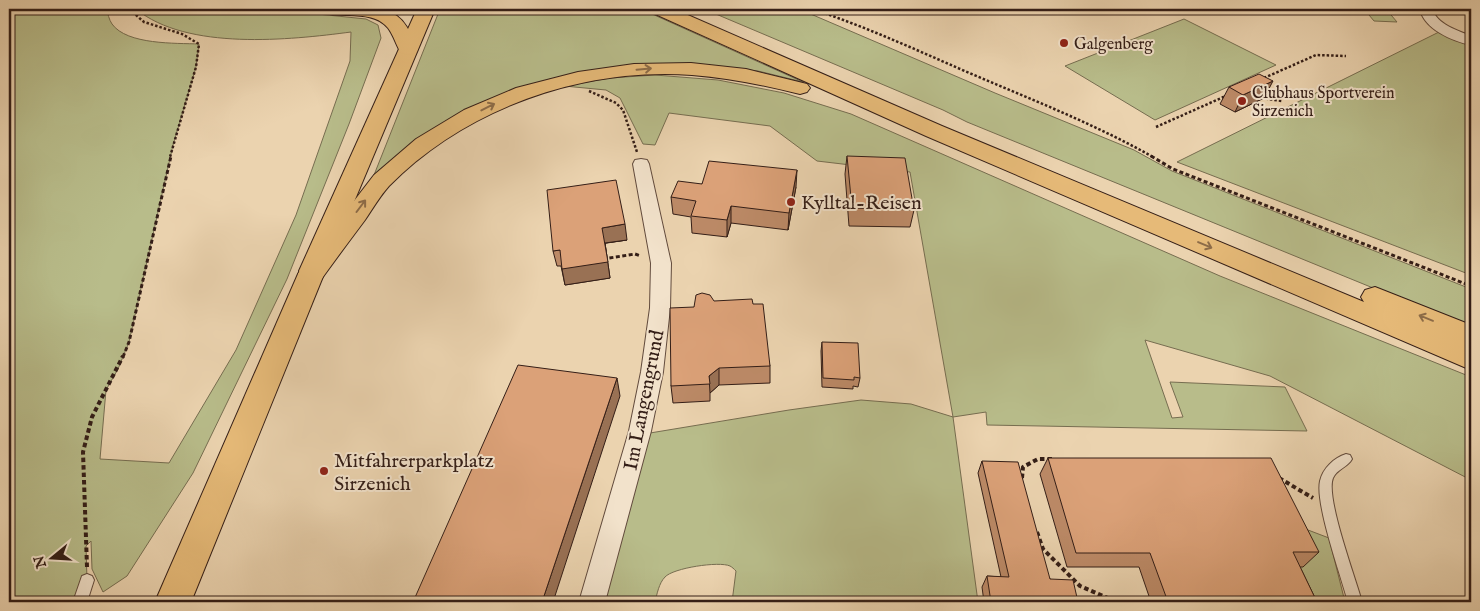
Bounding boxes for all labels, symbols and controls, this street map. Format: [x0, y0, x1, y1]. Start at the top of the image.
place label: Galgenberg [1074, 35, 1153, 55]
marker: Galgenberg [1058, 37, 1070, 49]
one-way arrow [636, 64, 652, 74]
place label: Clubhaus Sportverein Sirzenich [1252, 84, 1395, 122]
marker: Clubhaus Sportverein Sirzenich [1236, 95, 1248, 107]
one-way arrow [480, 102, 495, 112]
place label: Kylltal-Reisen [801, 191, 922, 216]
marker: Kylltal-Reisen [785, 196, 797, 208]
one-way arrow [356, 200, 367, 213]
one-way arrow [1197, 241, 1212, 251]
one-way arrow [1419, 313, 1434, 322]
street label: Im Langengrund [619, 328, 670, 473]
place label: Mitfahrerparkplatz Sirzenich [334, 449, 494, 497]
marker: Mitfahrerparkplatz Sirzenich [318, 465, 330, 477]
north arrow [28, 534, 78, 584]
text: N [30, 553, 51, 571]

